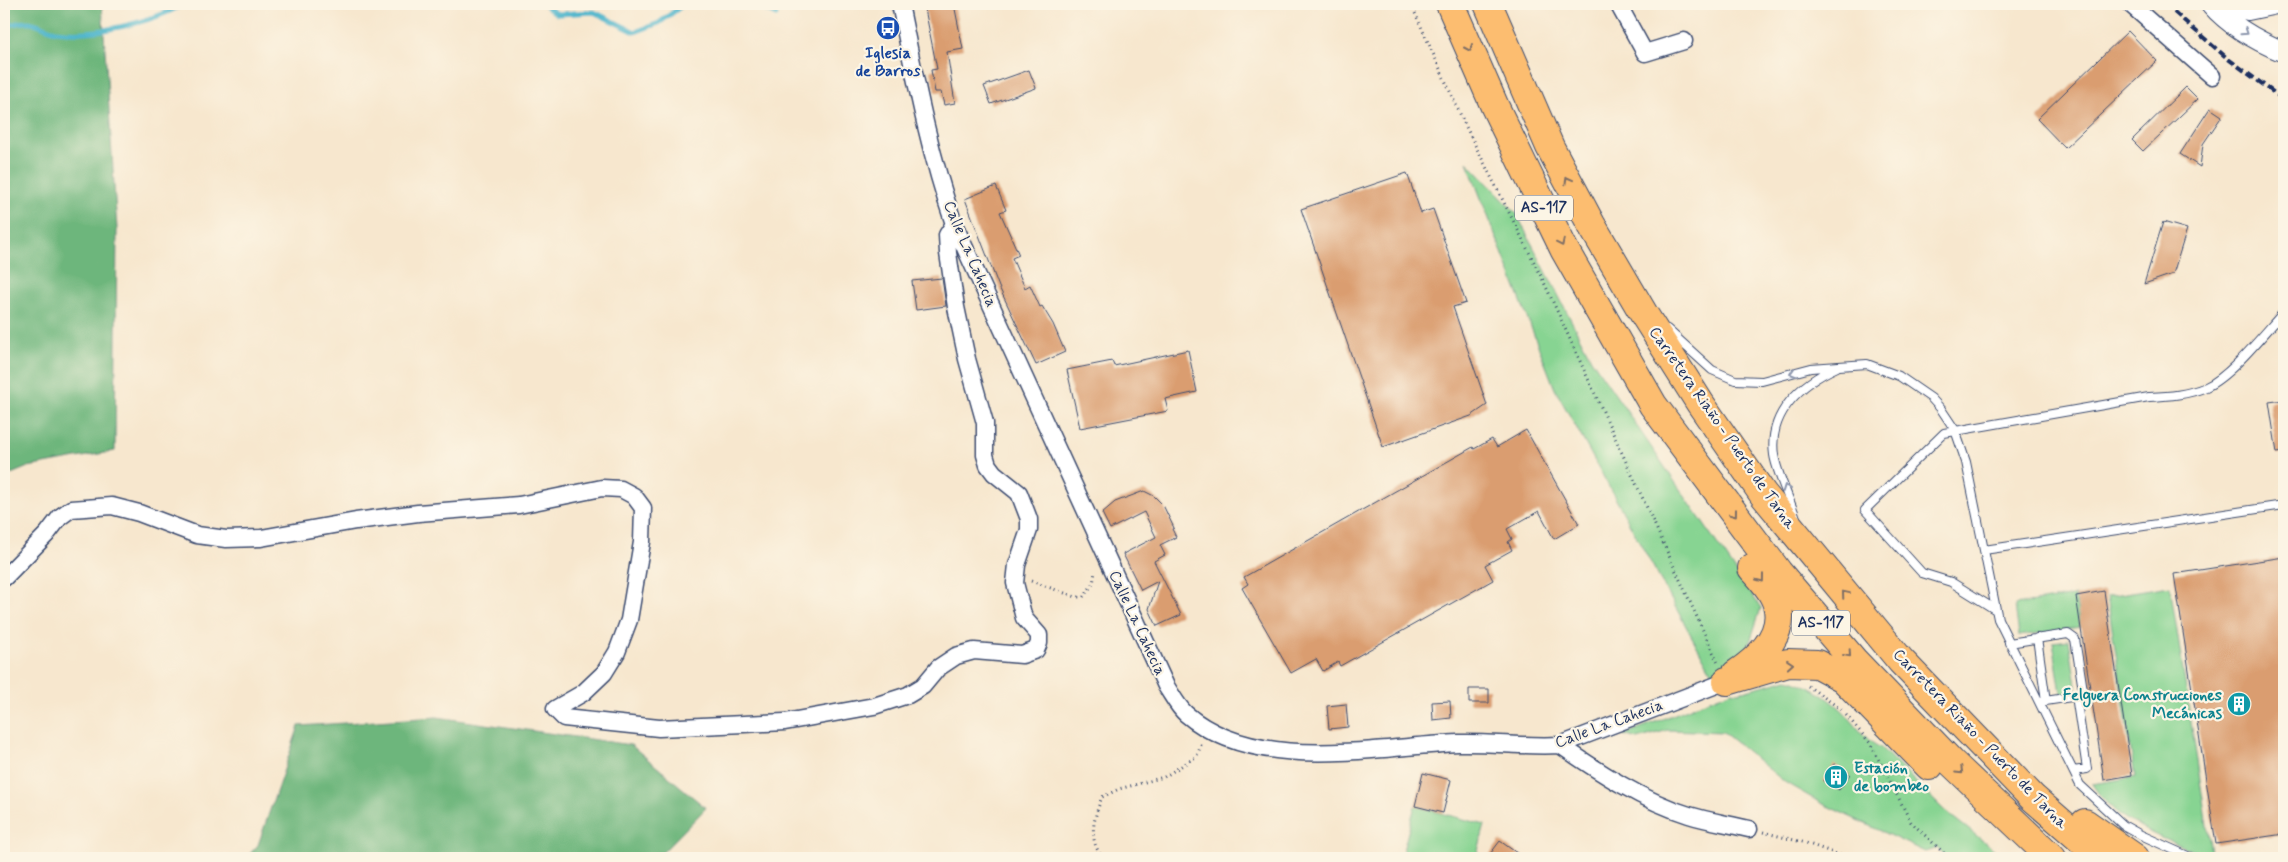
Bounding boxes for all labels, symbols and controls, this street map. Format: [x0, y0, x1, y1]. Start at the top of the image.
bus stop icon: Iglesia de Barros [875, 15, 901, 41]
one-way arrow [2239, 26, 2249, 35]
place label: Iglesia de Barros [856, 43, 921, 82]
one-way arrow [1463, 43, 1474, 52]
one-way arrow [1564, 176, 1574, 185]
road number: AS-117 [1515, 196, 1573, 220]
street label: Calle La Cahecia [938, 198, 1002, 310]
one-way arrow [1555, 238, 1565, 247]
street label: Carretera Riaño - Puerto de Tarna [1644, 323, 1800, 534]
one-way arrow [1790, 368, 1798, 378]
one-way arrow [1782, 484, 1792, 492]
one-way arrow [1729, 508, 1737, 517]
street label: Calle La Cahecia [1103, 567, 1171, 679]
one-way arrow [1755, 573, 1764, 583]
one-way arrow [1842, 591, 1850, 600]
road number: AS-117 [1792, 610, 1850, 636]
street label: Carretera Riaño - Puerto de Tarna [1888, 644, 2072, 834]
one-way arrow [1842, 648, 1851, 657]
one-way arrow [1787, 659, 1795, 670]
place label: Felguera Construcciones Mecánicas [2063, 685, 2223, 724]
building icon: Felguera Construcciones Mecánicas [2226, 691, 2252, 717]
street label: Calle La Cahecia [1552, 695, 1666, 753]
place label: Estación de bombeo [1854, 758, 1929, 797]
building icon: Estación de bombeo [1823, 764, 1849, 790]
one-way arrow [1954, 765, 1963, 774]

